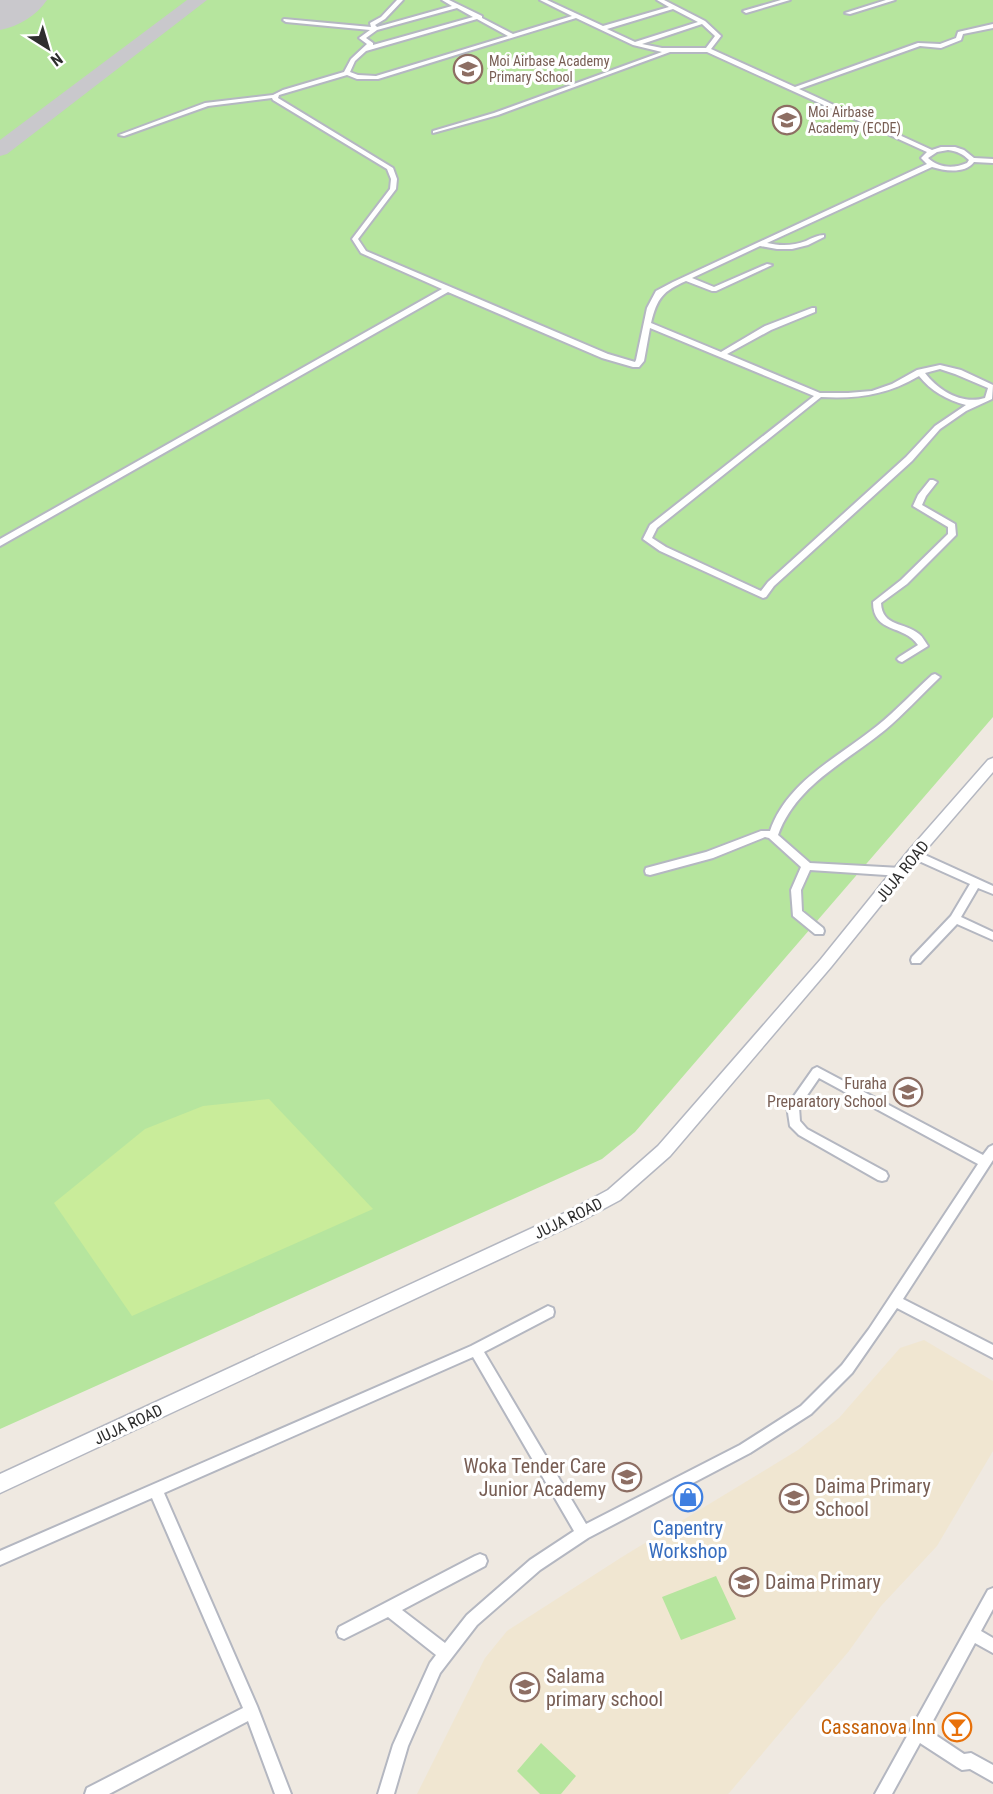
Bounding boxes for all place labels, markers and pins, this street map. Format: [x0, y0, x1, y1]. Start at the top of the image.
school or university icon: Moi Airbase Academy Primary School [452, 53, 484, 85]
place label: Moi Airbase Academy Primary School [489, 53, 610, 85]
school or university icon: Moi Airbase Academy (ECDE) [771, 104, 803, 136]
place label: Moi Airbase Academy (ECDE) [808, 104, 901, 137]
place label: Furaha Preparatory School [767, 1074, 887, 1111]
school or university icon: Furaha Preparatory School [892, 1076, 924, 1108]
place label: Woka Tender Care Junior Academy [464, 1454, 606, 1501]
school or university icon: Woka Tender Care Junior Academy [611, 1461, 643, 1493]
place label: Daima Primary School [815, 1474, 931, 1521]
shop icon: Capentry Workshop [672, 1481, 704, 1513]
school or university icon: Daima Primary School [778, 1482, 810, 1514]
place label: Capentry Workshop [649, 1516, 727, 1563]
school or university icon: Daima Primary [728, 1566, 760, 1598]
place label: Daima Primary [765, 1570, 881, 1594]
place label: Salama primary school [546, 1664, 663, 1711]
school or university icon: Salama primary school [509, 1671, 541, 1703]
bar icon: Cassanova Inn [941, 1711, 973, 1743]
place label: Cassanova Inn [821, 1715, 936, 1739]

